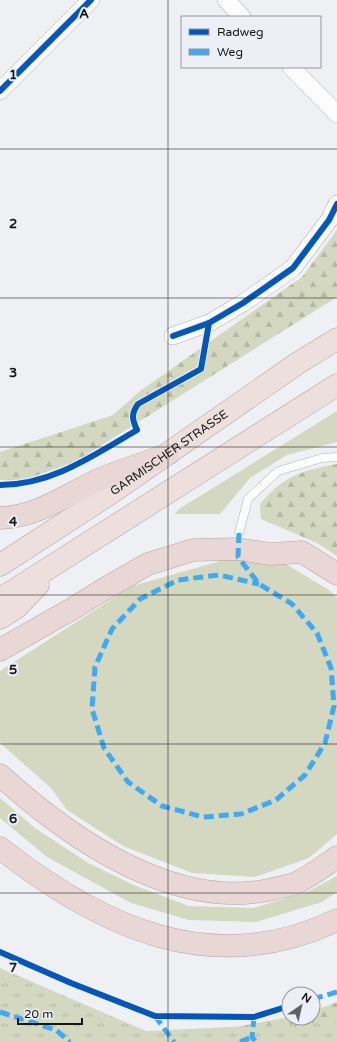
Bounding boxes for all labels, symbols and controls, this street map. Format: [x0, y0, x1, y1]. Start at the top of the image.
text: A [79, 6, 89, 22]
legend [181, 16, 321, 68]
text: Radweg [217, 25, 264, 39]
text: Weg [217, 45, 243, 59]
text: 1 [9, 67, 17, 83]
text: 2 [9, 216, 17, 232]
text: 3 [9, 365, 17, 381]
street label: GARMISCHER STRASSE [108, 407, 231, 498]
text: 4 [9, 514, 18, 530]
text: 5 [9, 662, 17, 678]
text: 6 [9, 811, 17, 827]
text: 7 [9, 960, 17, 976]
north arrow [281, 986, 321, 1026]
text: N [299, 990, 314, 1006]
scale bar [18, 1000, 82, 1026]
text: 20 m [24, 1007, 53, 1021]

